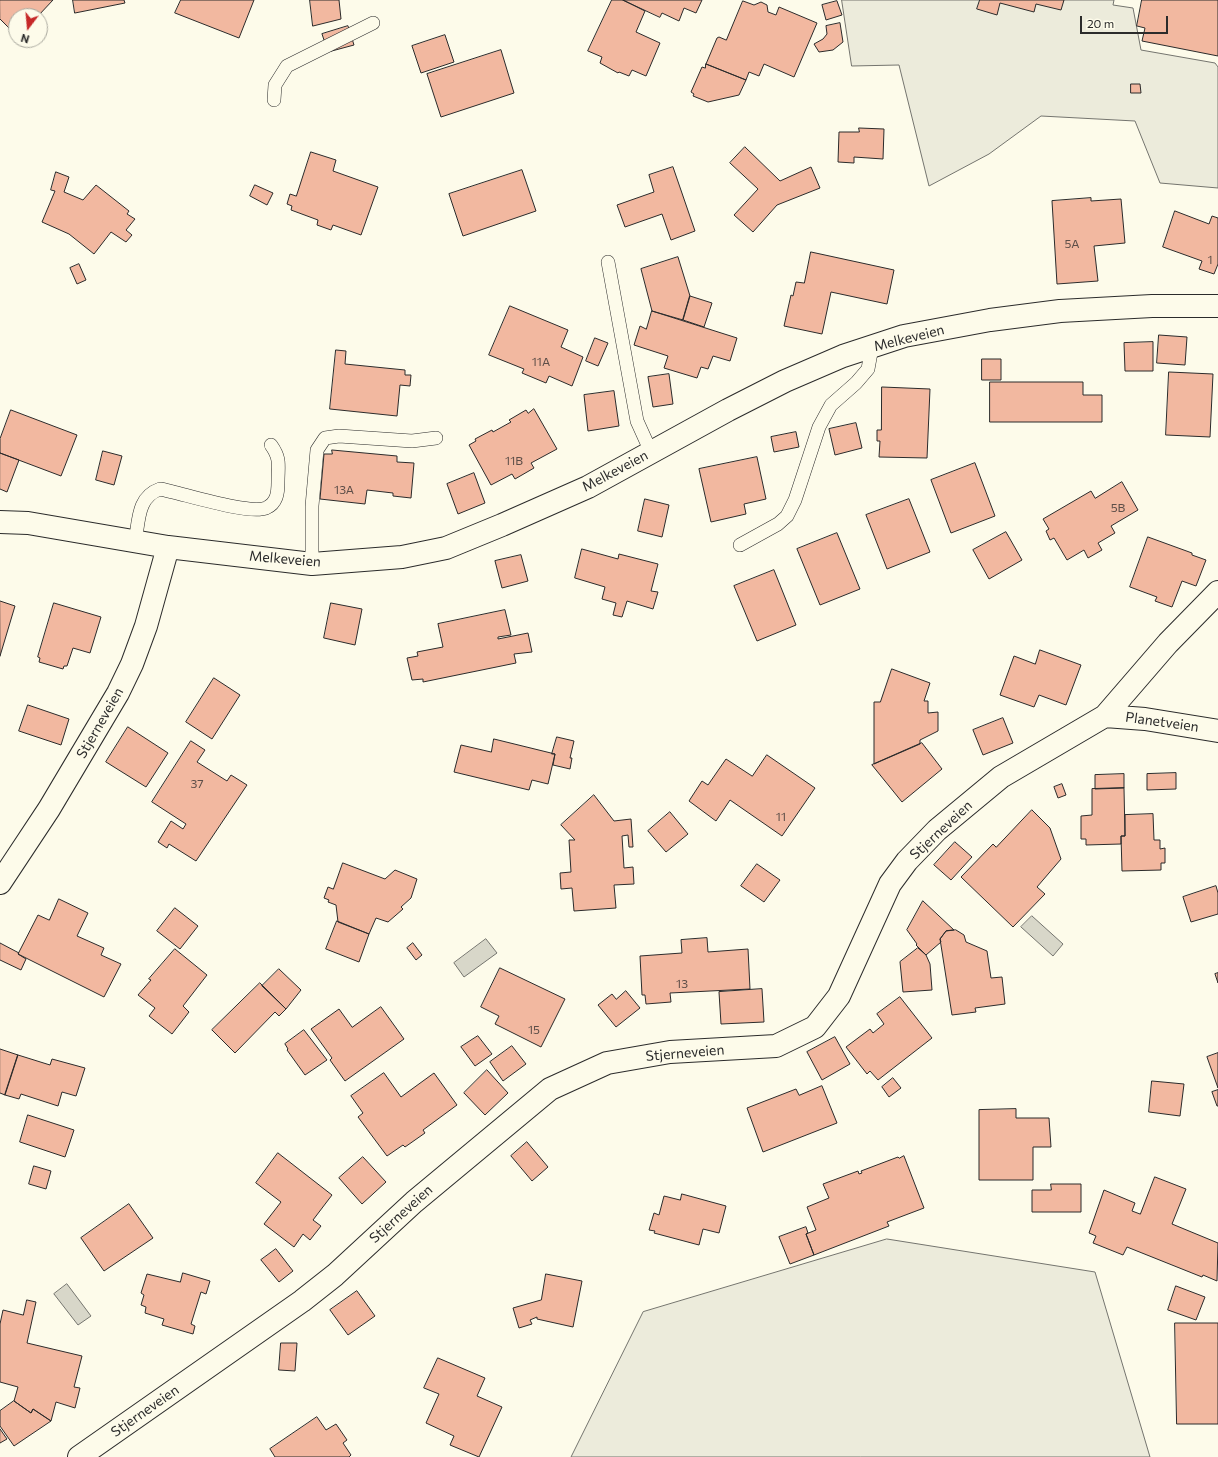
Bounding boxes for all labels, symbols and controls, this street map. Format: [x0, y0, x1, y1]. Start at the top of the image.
north arrow [8, 8, 48, 48]
scale bar [1082, 8, 1170, 34]
text: 20 m [1087, 16, 1114, 30]
text: N [19, 32, 31, 46]
house number: 5A [1065, 237, 1079, 251]
house number: 1 [1207, 253, 1213, 267]
street label: Melkeveien [872, 321, 946, 355]
house number: 11A [532, 355, 550, 369]
street label: Melkeveien [579, 447, 651, 495]
house number: 11B [505, 454, 523, 468]
house number: 13A [334, 483, 354, 497]
house number: 5B [1111, 501, 1125, 515]
street label: Melkeveien [248, 547, 322, 571]
street label: Stjerneveien [73, 685, 127, 761]
street label: Planetveien [1124, 709, 1200, 735]
house number: 37 [190, 777, 204, 791]
street label: Stjerneveien [906, 797, 976, 863]
house number: 11 [776, 810, 786, 824]
house number: 13 [676, 977, 688, 991]
house number: 15 [528, 1023, 540, 1037]
street label: Stjerneveien [645, 1041, 725, 1065]
street label: Stjerneveien [366, 1181, 436, 1247]
street label: Stjerneveien [108, 1381, 182, 1441]

